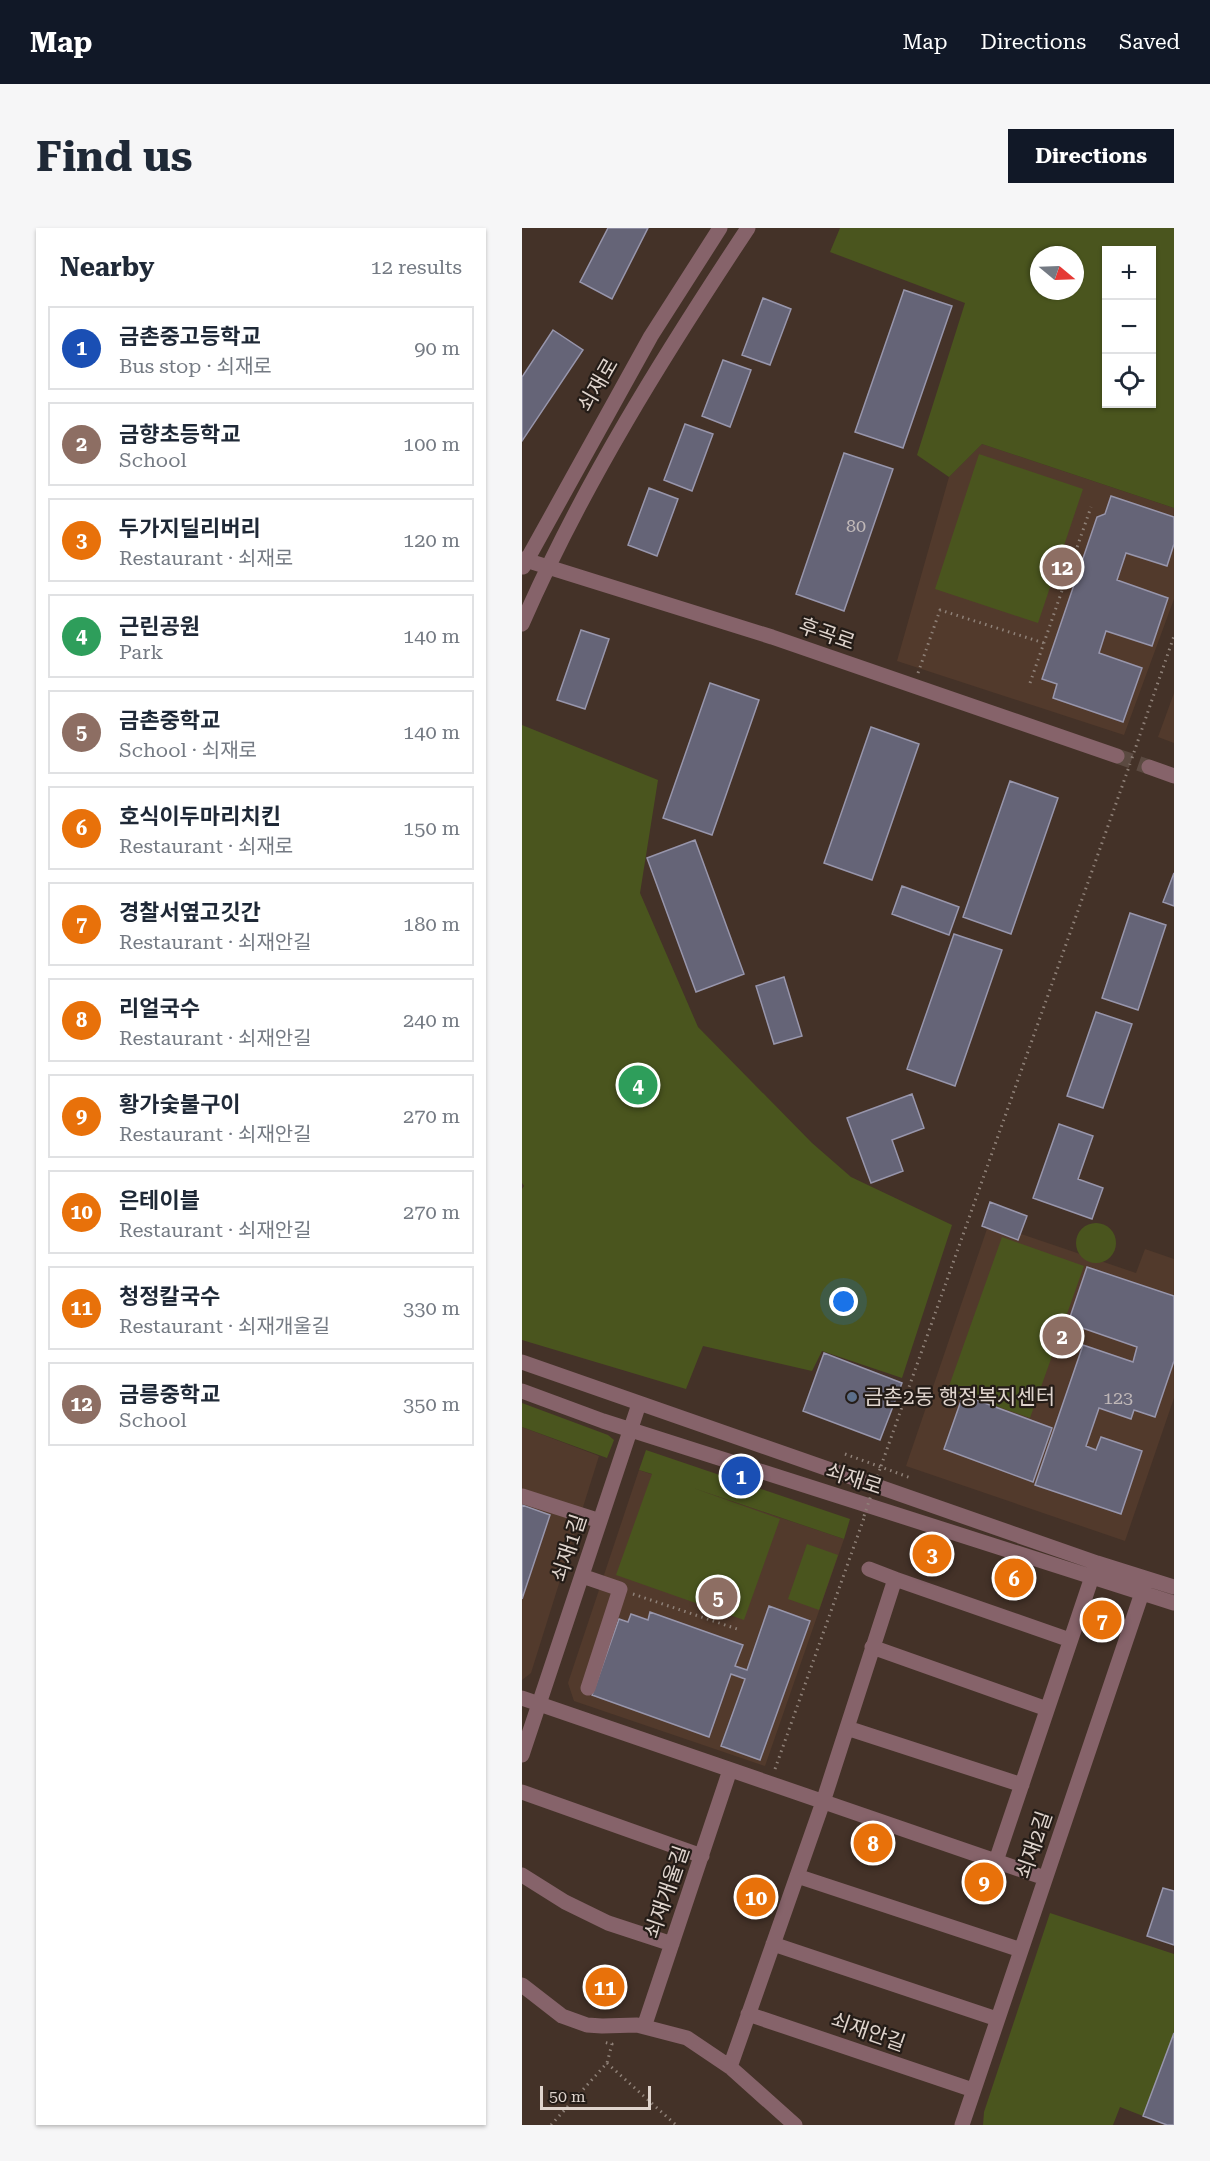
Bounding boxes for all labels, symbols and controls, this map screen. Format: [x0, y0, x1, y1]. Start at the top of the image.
text: Map [30, 26, 92, 59]
text: Map [903, 30, 947, 54]
text: Directions [980, 30, 1086, 54]
text: Saved [1119, 30, 1180, 54]
button: Directions [1008, 129, 1174, 183]
text: Find us [36, 132, 193, 181]
north arrow [1030, 246, 1084, 300]
map controls [1102, 246, 1156, 408]
button: + [1102, 246, 1156, 300]
text: Nearby [60, 252, 154, 282]
text: 12 results [371, 255, 462, 279]
button: − [1102, 300, 1156, 354]
text: 금촌중고등학교 [119, 324, 261, 349]
text: 1 [76, 336, 87, 360]
text: 90 m [414, 336, 460, 360]
text: Bus stop · 쇠재로 [119, 354, 272, 378]
street label: 쇠재로 [573, 354, 623, 416]
button: locate [1102, 354, 1156, 408]
text: 금향초등학교 [119, 422, 240, 447]
text: 2 [76, 432, 87, 456]
text: 100 m [403, 432, 460, 456]
text: School [119, 448, 187, 472]
house number: 80 [846, 515, 866, 536]
text: 두가지딜리버리 [119, 516, 261, 541]
text: 3 [76, 528, 87, 552]
text: 120 m [403, 528, 460, 552]
pin: 12 [1042, 544, 1082, 590]
text: Restaurant · 쇠재로 [119, 546, 293, 570]
street label: 후곡로 [796, 613, 858, 655]
text: 근린공원 [119, 614, 200, 639]
text: 4 [76, 624, 87, 648]
text: 140 m [403, 624, 460, 648]
text: Park [119, 640, 163, 664]
text: 금촌중학교 [119, 708, 220, 733]
text: 5 [76, 720, 87, 744]
text: 140 m [403, 720, 460, 744]
text: School · 쇠재로 [119, 738, 257, 762]
text: 호식이두마리치킨 [119, 804, 281, 829]
text: 6 [76, 816, 87, 840]
text: 150 m [403, 816, 460, 840]
text: Restaurant · 쇠재로 [119, 834, 293, 858]
text: 경찰서옆고깃간 [119, 900, 261, 925]
text: 7 [76, 912, 87, 936]
text: 180 m [403, 912, 460, 936]
text: Restaurant · 쇠재안길 [119, 930, 312, 954]
text: 리얼국수 [119, 996, 200, 1021]
text: 8 [76, 1008, 87, 1032]
text: 240 m [403, 1008, 460, 1032]
text: Restaurant · 쇠재안길 [119, 1026, 312, 1050]
pin: 4 [618, 1062, 658, 1108]
text: 황가숯불구이 [119, 1092, 240, 1117]
text: 9 [76, 1104, 87, 1128]
text: 270 m [403, 1104, 460, 1128]
text: Restaurant · 쇠재안길 [119, 1122, 312, 1146]
text: 은테이블 [119, 1188, 200, 1213]
text: 10 [70, 1200, 93, 1224]
text: 270 m [403, 1200, 460, 1224]
text: Restaurant · 쇠재안길 [119, 1218, 312, 1242]
text: 청정칼국수 [119, 1284, 220, 1309]
your location [829, 1287, 858, 1316]
text: 11 [70, 1296, 93, 1320]
text: 330 m [403, 1296, 460, 1320]
text: Restaurant · 쇠재개울길 [119, 1314, 330, 1338]
pin: 2 [1042, 1314, 1082, 1358]
text: 금릉중학교 [119, 1382, 220, 1407]
place label: 금촌2동 행정복지센터 [864, 1385, 1055, 1409]
house number: 123 [1103, 1387, 1133, 1408]
marker: 금촌2동 행정복지센터 [845, 1390, 859, 1404]
text: 12 [70, 1392, 93, 1416]
text: 350 m [403, 1392, 460, 1416]
text: School [119, 1408, 187, 1432]
pin: 1 [722, 1454, 760, 1498]
street label: 쇠재로 [823, 1459, 885, 1499]
street label: 쇠재1길 [547, 1511, 591, 1585]
pin: 3 [912, 1532, 952, 1576]
pin: 6 [994, 1556, 1034, 1600]
pin: 5 [698, 1574, 738, 1620]
pin: 7 [1082, 1598, 1122, 1642]
street label: 쇠재2길 [1011, 1808, 1057, 1882]
pin: 8 [854, 1820, 892, 1866]
street label: 쇠재개울길 [640, 1842, 694, 1942]
pin: 9 [964, 1860, 1004, 1904]
pin: 10 [736, 1874, 776, 1920]
pin: 11 [586, 1964, 625, 2010]
street label: 쇠재안길 [828, 2008, 908, 2056]
scale bar [540, 2083, 651, 2110]
text: 50 m [549, 2087, 586, 2106]

